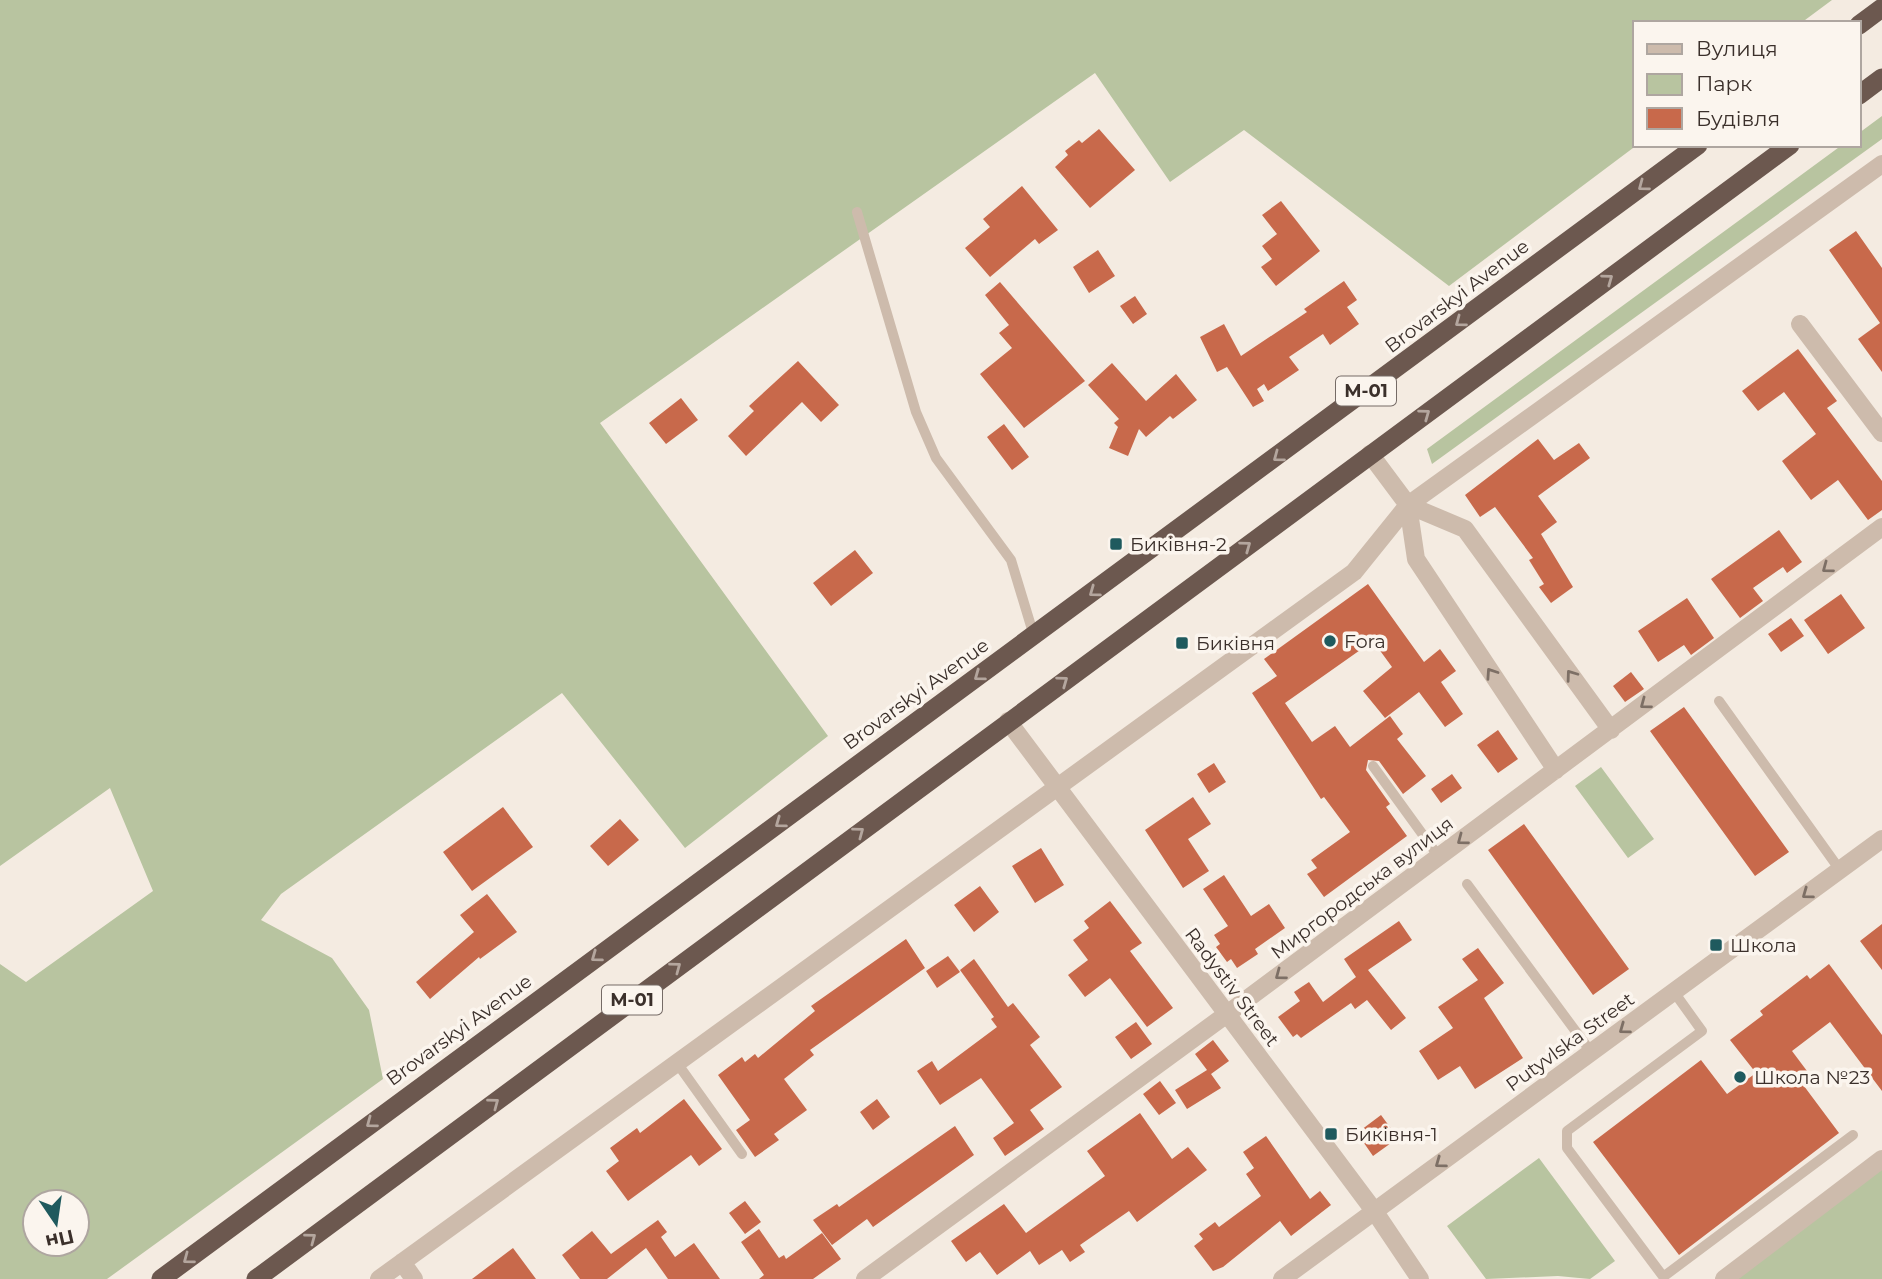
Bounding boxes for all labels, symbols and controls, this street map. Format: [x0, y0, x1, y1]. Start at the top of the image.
legend [1633, 21, 1861, 147]
text: Вулиця [1696, 36, 1778, 61]
text: Парк [1696, 71, 1752, 96]
text: Будівля [1696, 106, 1780, 131]
one-way arrow [1638, 178, 1651, 190]
street label: Brovarskyi Avenue [1380, 234, 1534, 358]
one-way arrow [1600, 275, 1613, 287]
one-way arrow [1455, 313, 1468, 326]
road number: М-01 [1336, 376, 1396, 405]
one-way arrow [1417, 409, 1430, 422]
one-way arrow [1273, 449, 1285, 462]
place label: Бикiвня-2 [1130, 533, 1227, 556]
marker: Бикiвня-2 [1108, 536, 1124, 552]
one-way arrow [1238, 541, 1251, 554]
one-way arrow [1822, 560, 1835, 572]
one-way arrow [1089, 584, 1102, 596]
place label: Fora [1344, 630, 1386, 653]
place label: Бикiвня [1196, 632, 1275, 655]
street label: Brovarskyi Avenue [839, 633, 993, 755]
marker: Fora [1322, 633, 1338, 649]
marker: Бикiвня [1174, 635, 1190, 651]
one-way arrow [1486, 667, 1499, 680]
one-way arrow [974, 668, 987, 681]
one-way arrow [1566, 670, 1579, 683]
one-way arrow [1055, 676, 1068, 689]
one-way arrow [1640, 696, 1653, 708]
street label: Миргородська вулиця [1266, 812, 1458, 964]
one-way arrow [775, 814, 787, 827]
one-way arrow [851, 827, 864, 840]
one-way arrow [1458, 831, 1470, 844]
one-way arrow [1802, 886, 1815, 898]
street label: Radystiv Street [1180, 923, 1284, 1051]
place label: Школа [1730, 934, 1797, 957]
marker: Школа [1708, 937, 1724, 953]
one-way arrow [591, 949, 604, 962]
one-way arrow [668, 963, 681, 975]
one-way arrow [1275, 967, 1288, 980]
street label: Brovarskyi Avenue [382, 969, 536, 1091]
road number: М-01 [602, 986, 662, 1015]
street label: Putyvlska Street [1501, 988, 1639, 1096]
one-way arrow [1619, 1020, 1632, 1033]
place label: Школа №23 [1754, 1066, 1870, 1089]
marker: Школа №23 [1732, 1069, 1748, 1085]
one-way arrow [486, 1098, 498, 1111]
one-way arrow [366, 1115, 378, 1128]
place label: Бикiвня-1 [1345, 1123, 1438, 1146]
marker: Бикiвня-1 [1323, 1126, 1339, 1142]
one-way arrow [1435, 1155, 1448, 1167]
north arrow [21, 1188, 91, 1258]
text: Пн [43, 1225, 76, 1254]
one-way arrow [303, 1234, 316, 1247]
one-way arrow [183, 1251, 196, 1263]

